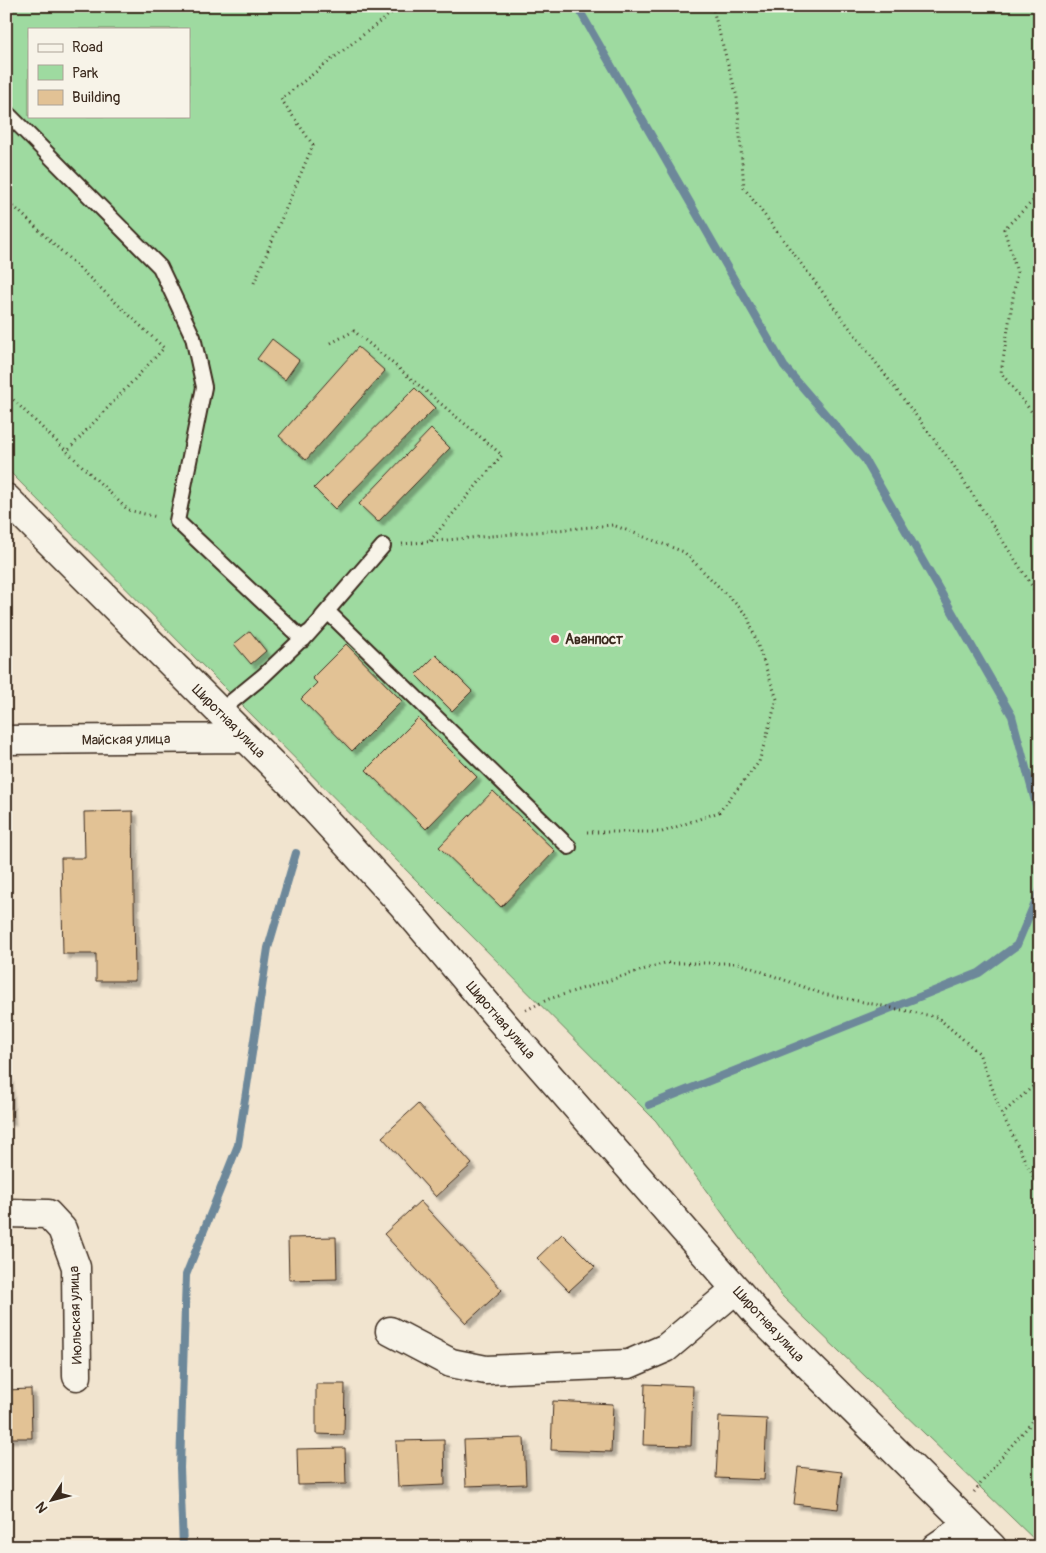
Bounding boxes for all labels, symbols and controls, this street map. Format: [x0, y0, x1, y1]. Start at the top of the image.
legend [28, 28, 190, 118]
text: Road [72, 38, 103, 57]
text: Park [72, 64, 99, 83]
text: Building [72, 88, 120, 107]
place label: Аванпост [565, 631, 624, 648]
marker: Аванпост [549, 633, 561, 645]
street label: Широтная улица [188, 681, 269, 762]
street label: Майская улица [82, 730, 170, 749]
street label: Широтная улица [462, 978, 539, 1062]
street label: Июльская улица [65, 1265, 86, 1364]
street label: Широтная улица [729, 1283, 808, 1366]
north arrow [28, 1476, 78, 1526]
text: N [32, 1499, 52, 1516]

